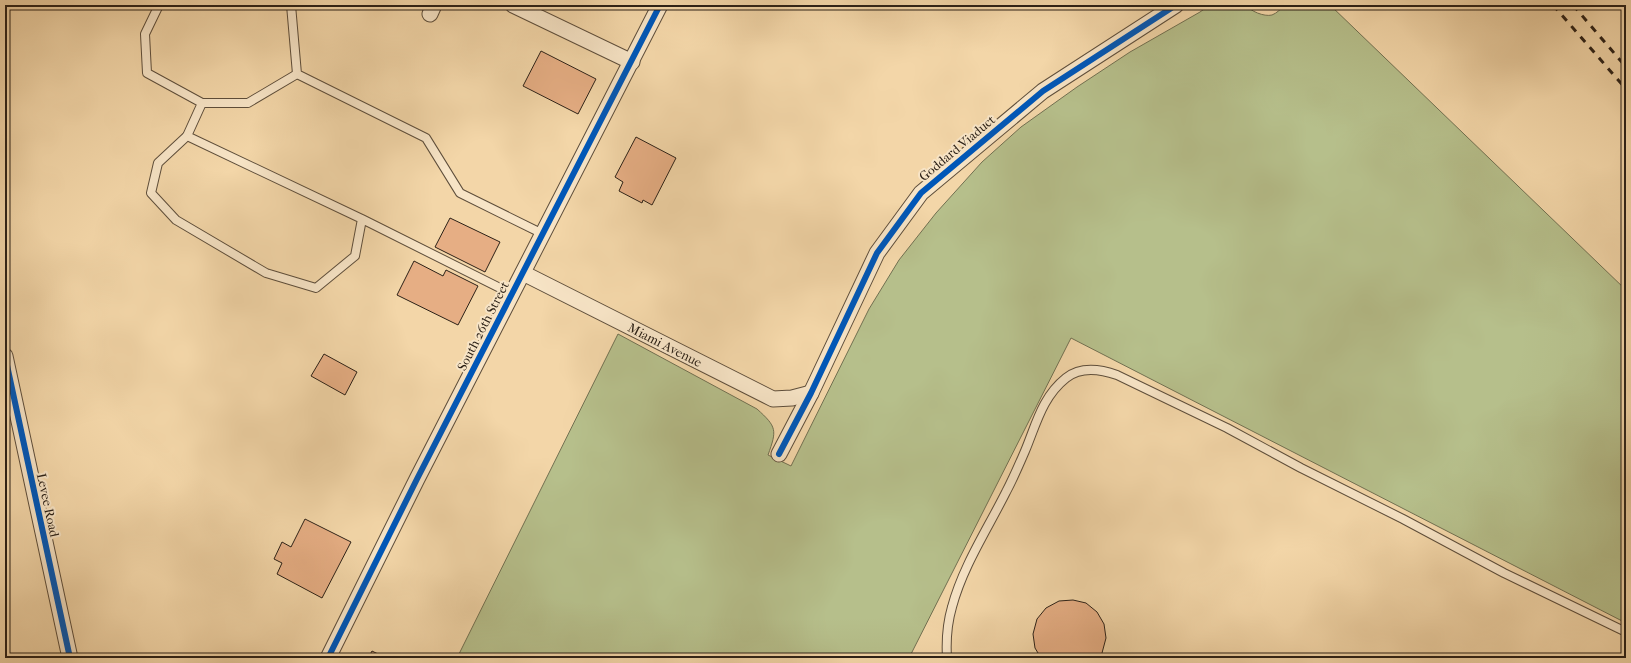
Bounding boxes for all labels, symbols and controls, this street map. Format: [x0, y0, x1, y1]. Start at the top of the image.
street label: Goddard Viaduct [916, 112, 998, 184]
street label: South 26th Street [454, 279, 512, 373]
street label: Miami Avenue [625, 320, 705, 370]
street label: Levee Road [34, 472, 62, 539]

